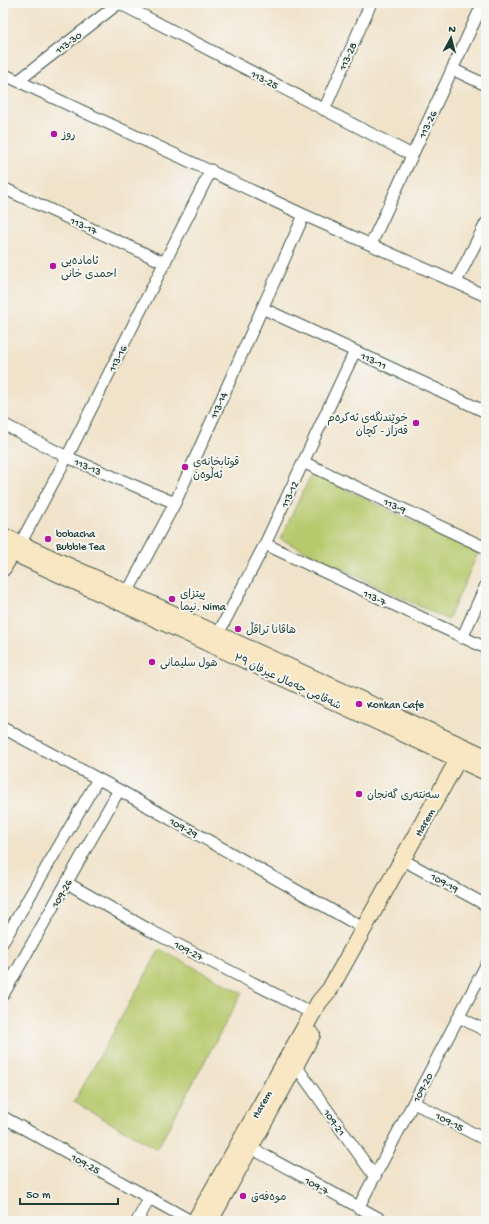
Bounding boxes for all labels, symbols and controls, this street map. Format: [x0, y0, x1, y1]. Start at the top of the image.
north arrow [431, 18, 471, 58]
text: N [448, 24, 456, 36]
street label: 113-30 [53, 30, 85, 58]
street label: 113-28 [337, 41, 360, 74]
street label: 113-25 [247, 68, 280, 93]
street label: 113-26 [417, 109, 441, 141]
marker: روز [49, 129, 59, 139]
place label: روز [61, 130, 75, 142]
street label: 113-17 [67, 215, 99, 238]
place label: ئامادەیی احمدی خانی [61, 255, 116, 281]
marker: ئامادەیی احمدی خانی [48, 261, 58, 271]
street label: 113-16 [107, 343, 131, 375]
street label: 113-11 [358, 350, 388, 373]
street label: 113-14 [208, 390, 231, 422]
place label: خوێندنگەی ئەکرەم قەزاز - کچان [327, 411, 408, 438]
marker: خوێندنگەی ئەکرەم قەزاز - کچان [411, 418, 421, 428]
street label: 113-13 [71, 456, 103, 479]
place label: قوتابخانەی ئەڵوەن [193, 456, 239, 482]
marker: قوتابخانەی ئەڵوەن [180, 462, 190, 472]
street label: 113-12 [279, 479, 302, 511]
street label: 113-9 [380, 496, 408, 517]
place label: bobacha Bubble Tea [55, 529, 106, 554]
marker: bobacha Bubble Tea [43, 534, 53, 544]
place label: پیتزای نیما. Nima [180, 588, 227, 614]
street label: 113-7 [360, 588, 388, 609]
marker: پیتزای نیما. Nima [167, 594, 177, 604]
place label: هاڤانا تراڤڵ [246, 621, 296, 637]
marker: هاڤانا تراڤڵ [233, 624, 243, 634]
street label: شەقامی جەمال عیرفان ٣٩ [232, 652, 343, 713]
marker: هول سليمانى [147, 657, 157, 667]
place label: هول سليمانى [160, 657, 218, 670]
marker: Konkan Cafe [354, 699, 364, 709]
place label: Konkan Cafe [367, 699, 424, 712]
place label: سەنتەری گەنجان [367, 788, 440, 802]
marker: سەنتەری گەنجان [354, 789, 364, 799]
street label: Harem [413, 807, 438, 839]
street label: 109-29 [166, 816, 200, 842]
street label: 109-19 [427, 871, 460, 896]
street label: 109-26 [49, 877, 76, 911]
street label: 109-27 [171, 939, 205, 964]
street label: 109-20 [411, 1071, 436, 1105]
street label: Harem [250, 1089, 275, 1121]
street label: 109-21 [319, 1107, 347, 1139]
street label: 109-15 [432, 1110, 465, 1135]
street label: 109-25 [68, 1152, 102, 1178]
street label: 109-7 [301, 1175, 330, 1198]
scale bar [20, 1180, 118, 1206]
text: 50 m [26, 1189, 51, 1203]
marker: موەفەق [238, 1191, 248, 1201]
place label: موەفەق [251, 1191, 286, 1204]

